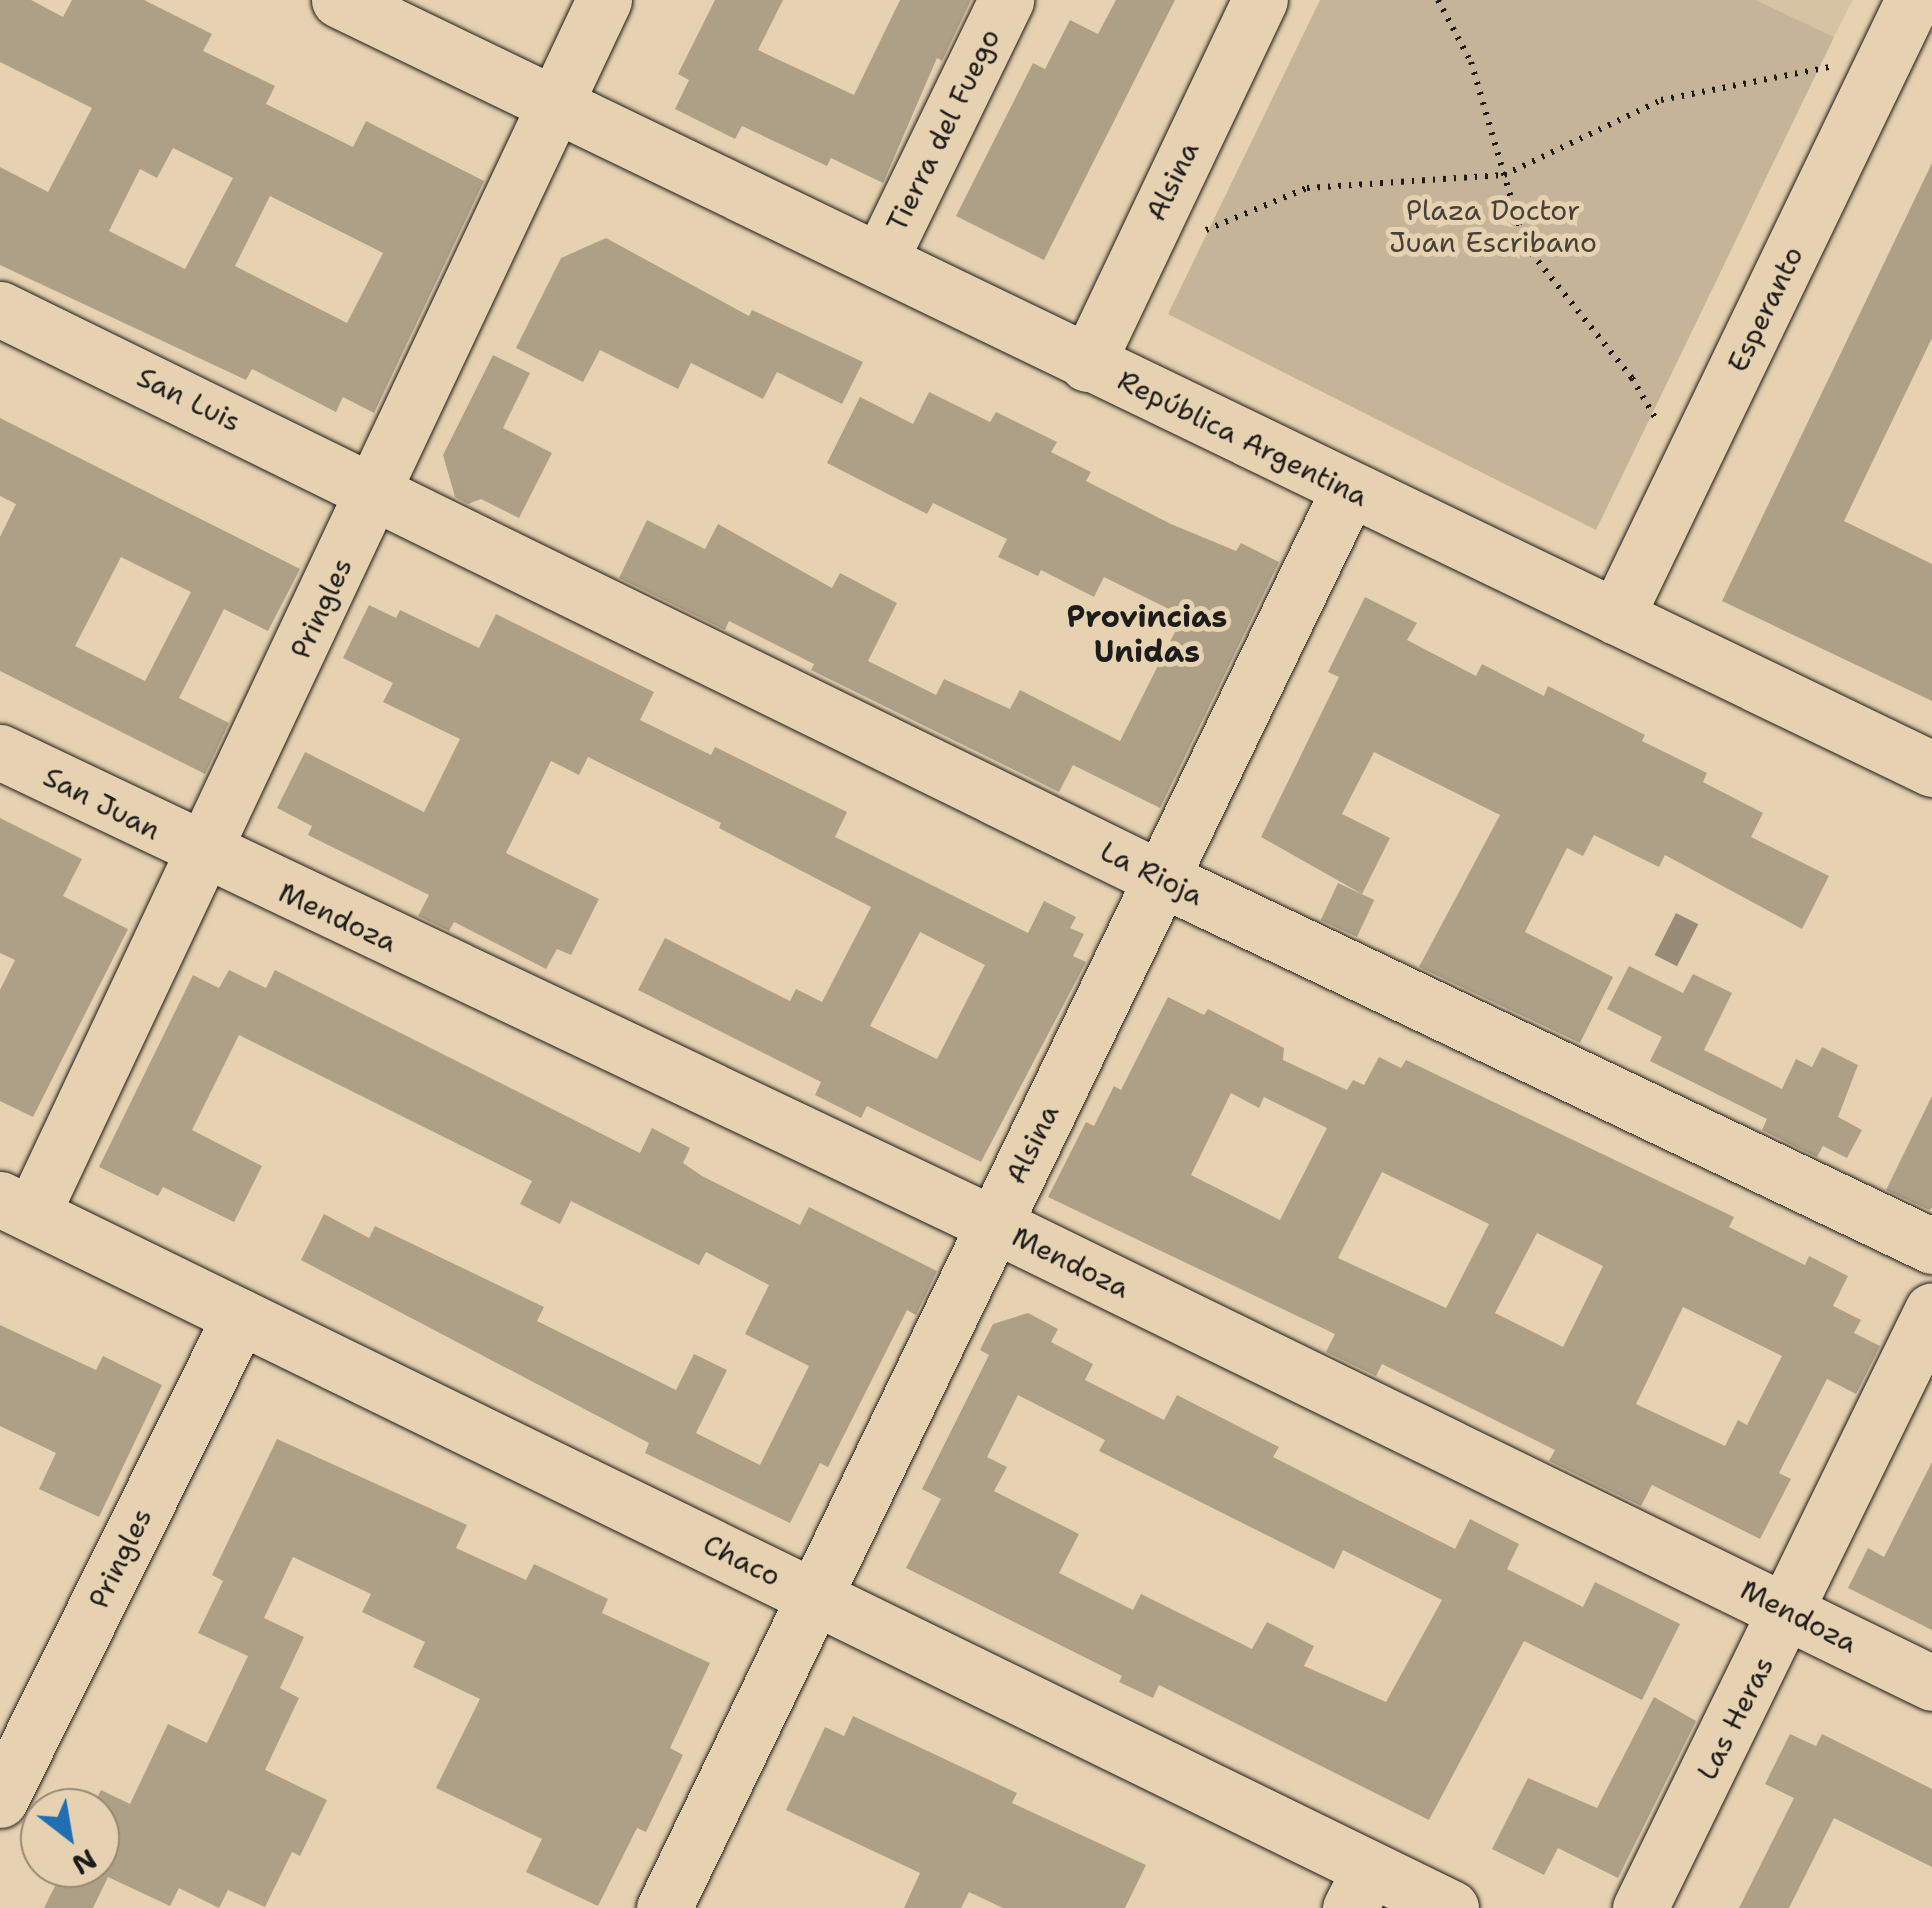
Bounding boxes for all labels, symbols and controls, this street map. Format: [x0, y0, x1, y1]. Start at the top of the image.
street label: Tierra del Fuego [879, 23, 1007, 237]
street label: Alsina [1138, 136, 1206, 226]
park label: Plaza Doctor Juan Escribano [1389, 193, 1597, 259]
street label: Esperanto [1720, 241, 1810, 377]
street label: San Luis [132, 360, 246, 438]
street label: República Argentina [1113, 363, 1373, 513]
street label: Pringles [283, 552, 359, 664]
district label: Provincias Unidas [1067, 599, 1227, 670]
street label: San Juan [38, 759, 166, 847]
street label: La Rioja [1095, 834, 1209, 912]
street label: Mendoza [274, 875, 402, 959]
street label: Alsina [998, 1099, 1066, 1189]
street label: Mendoza [1007, 1219, 1135, 1305]
street label: Pringles [81, 1503, 159, 1613]
street label: Chaco [698, 1527, 786, 1593]
street label: Mendoza [1735, 1572, 1863, 1660]
street label: Las Heras [1690, 1651, 1780, 1785]
north arrow [20, 1788, 120, 1888]
text: N [65, 1840, 104, 1884]

